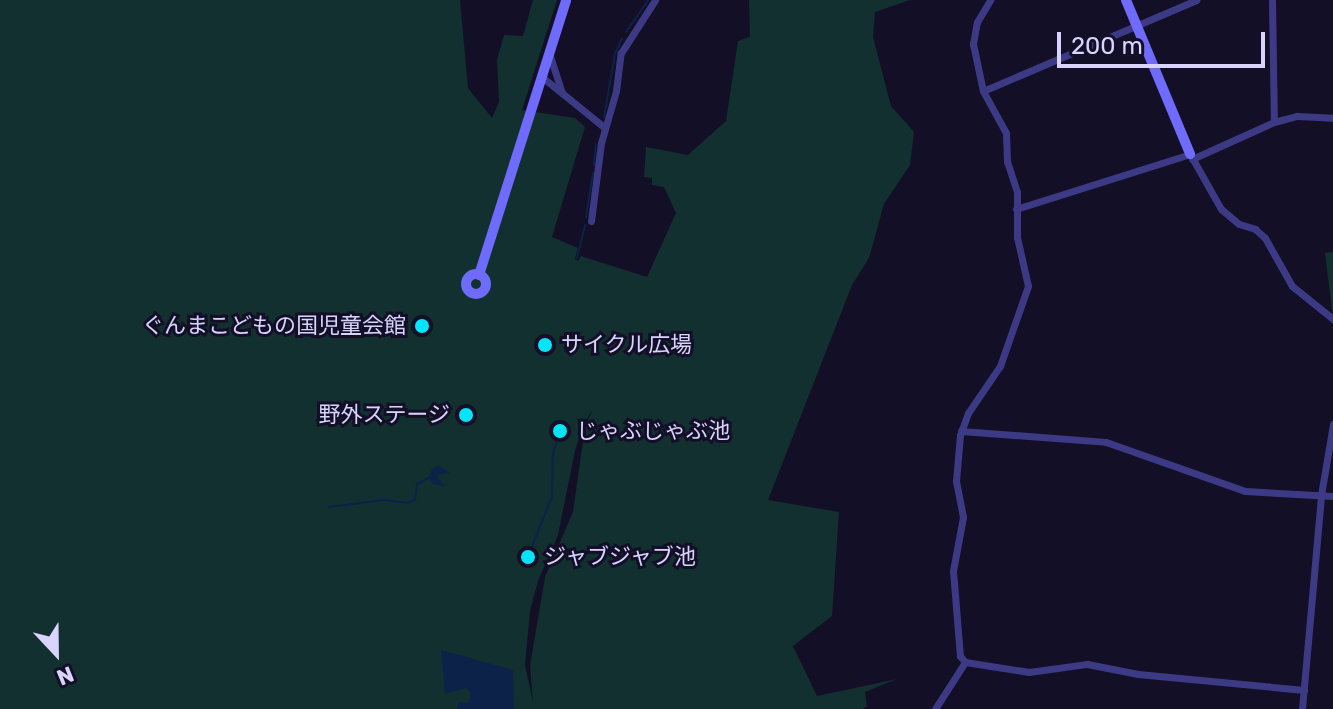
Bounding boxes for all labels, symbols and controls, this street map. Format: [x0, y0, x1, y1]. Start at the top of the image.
scale bar [1061, 16, 1269, 66]
text: 200 m [1071, 32, 1143, 60]
place label: ぐんまこどもの国児童会館 [142, 313, 406, 339]
marker: ぐんまこどもの国児童会館 [413, 317, 431, 335]
place label: サイクル広場 [561, 332, 693, 358]
marker: サイクル広場 [536, 336, 554, 354]
place label: 野外ステージ [318, 402, 450, 428]
marker: 野外ステージ [457, 406, 475, 424]
place label: じゃぶじゃぶ池 [576, 418, 730, 444]
marker: じゃぶじゃぶ池 [551, 422, 569, 440]
place label: ジャブジャブ池 [544, 544, 698, 570]
marker: ジャブジャブ池 [519, 548, 537, 566]
north arrow [16, 613, 96, 693]
text: N [53, 660, 78, 691]

